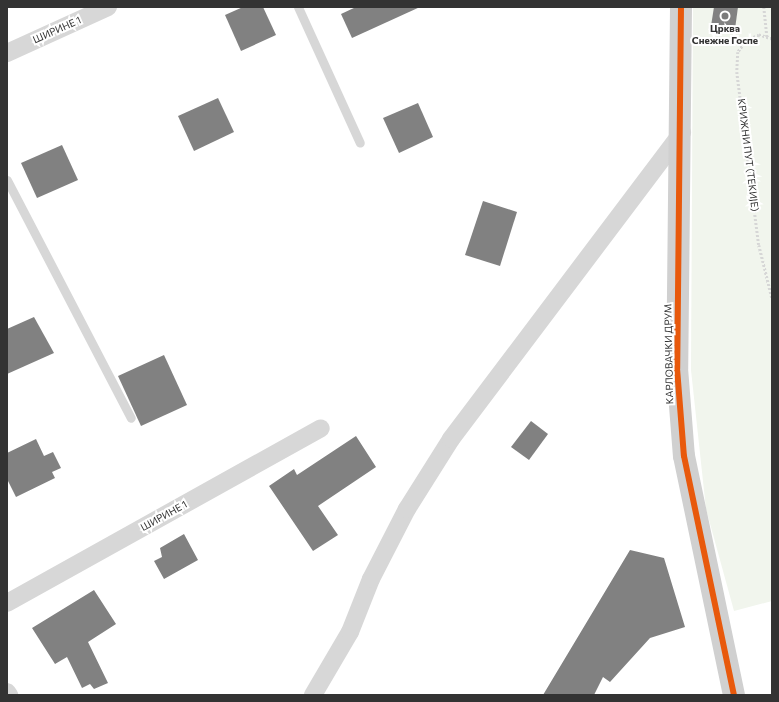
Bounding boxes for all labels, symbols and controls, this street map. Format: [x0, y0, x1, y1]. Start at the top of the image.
marker: Црква Снежне Госпе [720, 11, 730, 21]
street label: ШИРИНЕ 1 [31, 14, 83, 46]
place label: Црква Снежне Госпе [692, 22, 758, 46]
street label: КРИЖНИ ПУТ (ТЕКИЈЕ) [735, 98, 761, 212]
street label: КАРЛОВАЧКИ ДРУМ [662, 304, 676, 404]
street label: ШИРИНЕ 1 [139, 498, 189, 534]

